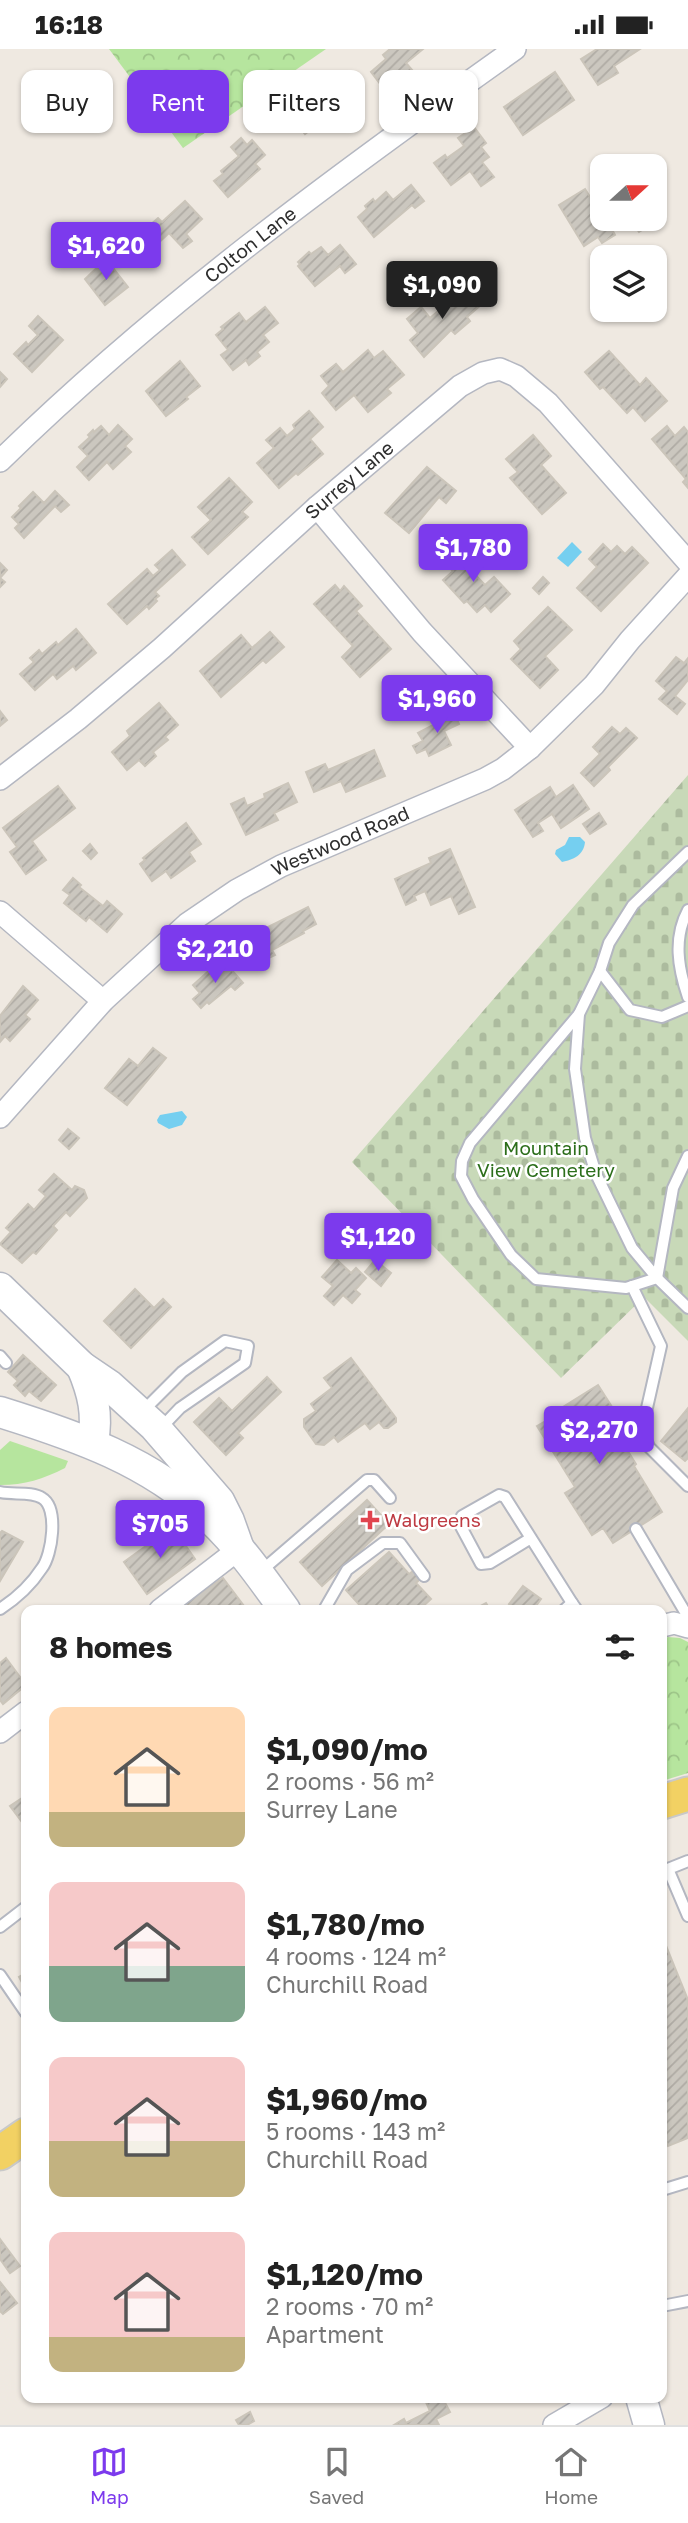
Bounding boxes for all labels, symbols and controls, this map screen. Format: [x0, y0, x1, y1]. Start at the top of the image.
text: 16:18 [35, 9, 103, 40]
chip: Buy [21, 70, 113, 133]
chip: Rent [127, 70, 229, 133]
chip: Filters [243, 70, 365, 133]
chip: New [379, 70, 478, 133]
north arrow [590, 154, 667, 231]
map controls [590, 154, 667, 322]
street label: Colton Lane [199, 201, 300, 287]
pin: $1,620 [49, 223, 163, 282]
text: $1,620 [67, 231, 145, 259]
button: layers [590, 245, 667, 322]
pin: $1,090 [385, 261, 499, 321]
text: $1,090 [402, 270, 482, 298]
street label: Surrey Lane [300, 436, 398, 523]
pin: $1,780 [416, 525, 530, 584]
text: $1,780 [435, 533, 511, 561]
pin: $1,960 [380, 675, 494, 735]
text: $1,960 [398, 684, 476, 712]
street label: Westwood Road [267, 801, 412, 880]
pin: $2,210 [158, 925, 272, 985]
text: $2,210 [176, 934, 254, 962]
park label: Mountain View Cemetery [477, 1136, 615, 1181]
pin: $1,120 [321, 1213, 435, 1273]
text: $1,120 [340, 1222, 416, 1250]
pin: $2,270 [542, 1407, 656, 1466]
text: $2,270 [560, 1415, 638, 1443]
pin: $705 [119, 1501, 201, 1560]
place label: Walgreens [384, 1508, 481, 1531]
text: $705 [132, 1509, 188, 1537]
marker: Walgreens [362, 1512, 378, 1528]
icon: filters [601, 1628, 639, 1666]
text: 8 homes [49, 1629, 173, 1665]
text: $1,090/mo [266, 1731, 428, 1767]
icon: home [105, 1735, 189, 1819]
text: 2 rooms · 56 m² [266, 1767, 434, 1795]
text: Surrey Lane [266, 1795, 398, 1823]
text: $1,780/mo [266, 1906, 425, 1942]
icon: home [105, 1910, 189, 1994]
text: 4 rooms · 124 m² [266, 1942, 446, 1970]
text: Churchill Road [266, 1970, 428, 1998]
text: $1,960/mo [266, 2081, 427, 2117]
icon: home [105, 2085, 189, 2169]
text: 5 rooms · 143 m² [266, 2117, 445, 2145]
text: Churchill Road [266, 2145, 428, 2173]
text: $1,120/mo [266, 2256, 423, 2292]
icon: home [105, 2260, 189, 2344]
text: 2 rooms · 70 m² [266, 2292, 433, 2320]
text: Apartment [266, 2320, 384, 2348]
tab: Map [90, 2443, 129, 2508]
tab: Saved [309, 2443, 364, 2508]
tab: Home [544, 2443, 598, 2508]

